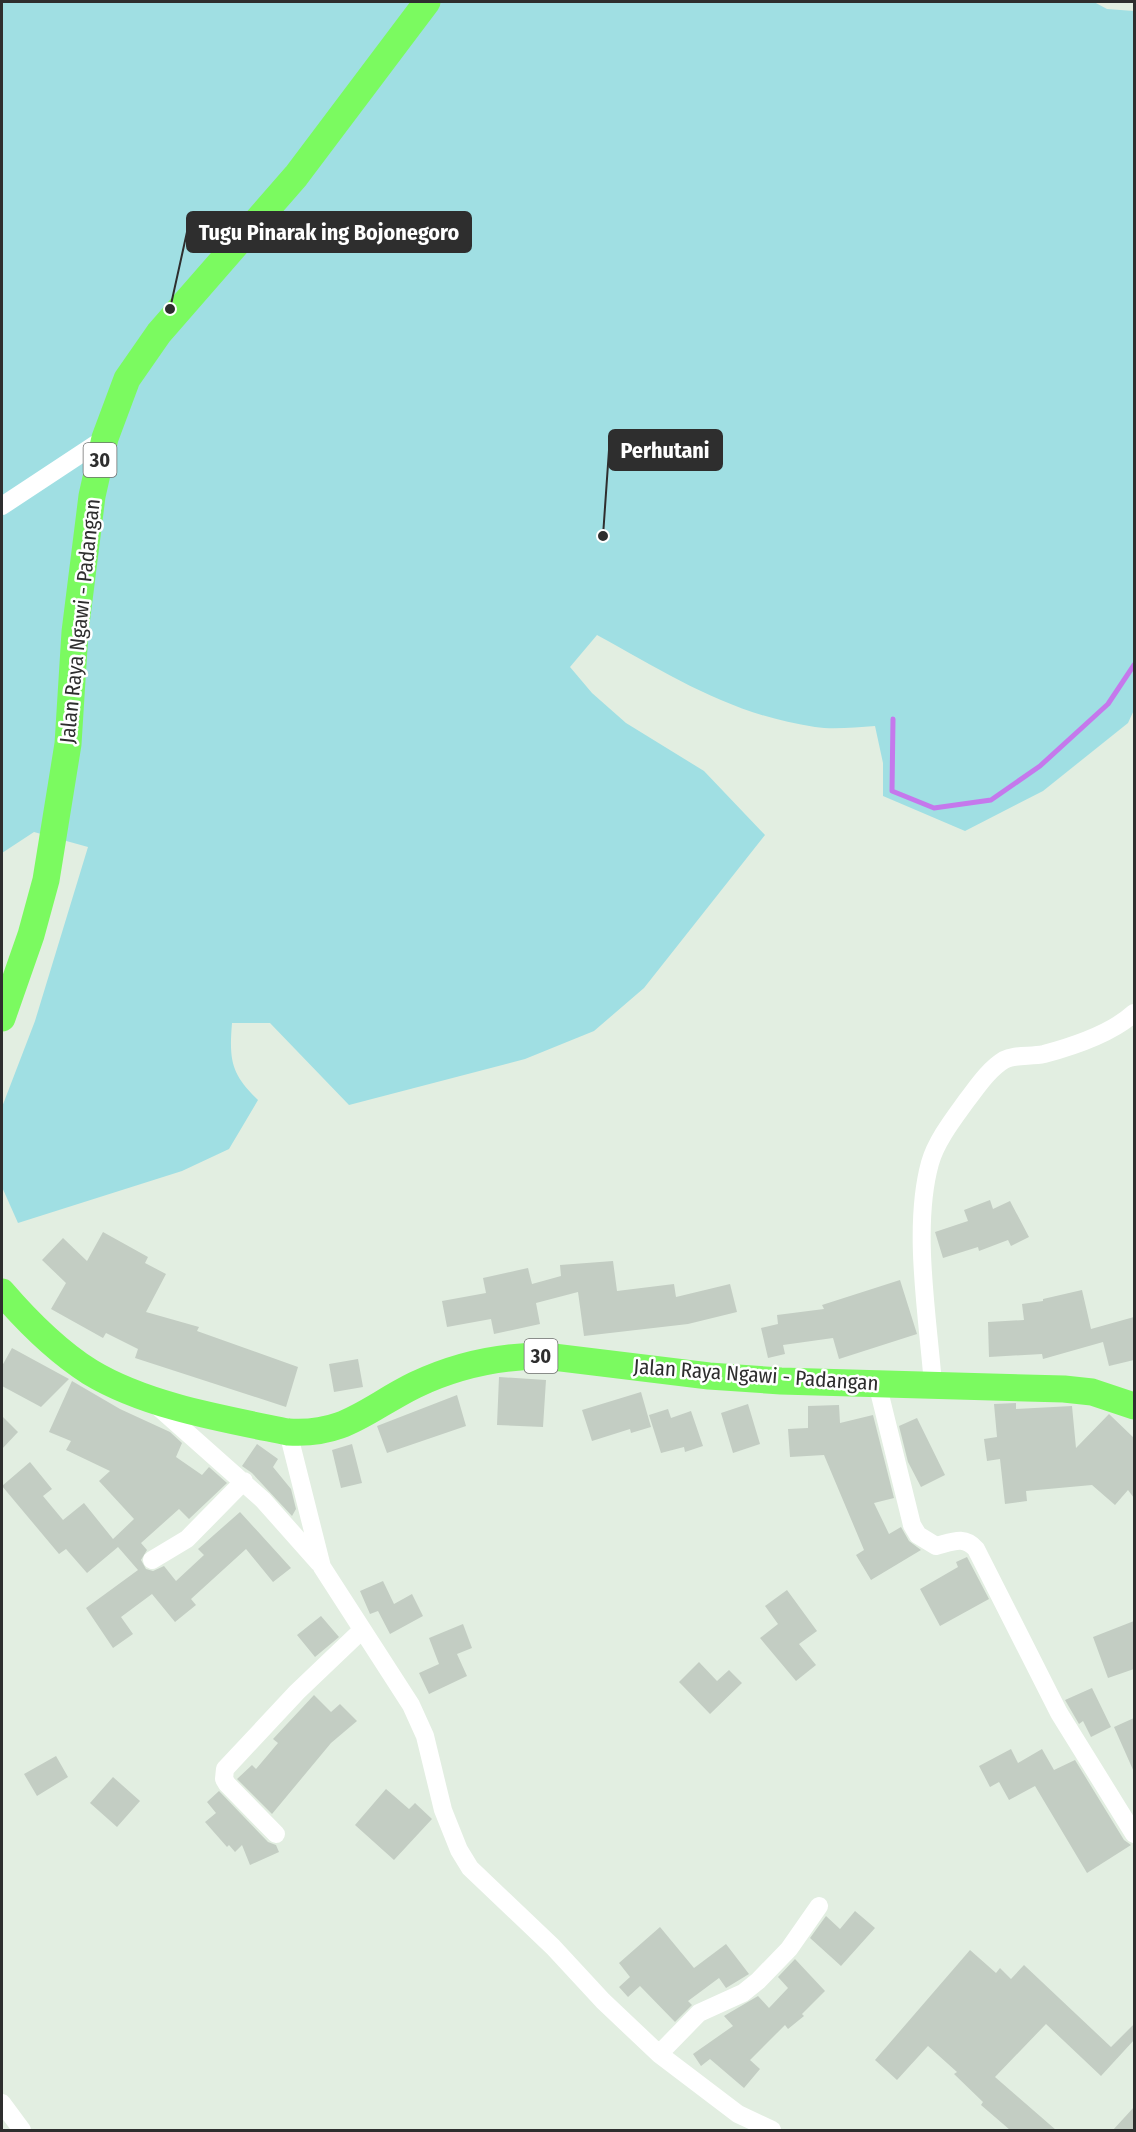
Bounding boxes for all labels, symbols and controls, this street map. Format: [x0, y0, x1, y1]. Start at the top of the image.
callout: Tugu Pinarak ing Bojonegoro [187, 212, 471, 252]
text: Tugu Pinarak ing Bojonegoro [199, 219, 460, 246]
callout: Perhutani [609, 430, 722, 470]
text: Perhutani [620, 437, 710, 464]
road number: 30 [84, 443, 116, 477]
street label: Jalan Raya Ngawi - Padangan [54, 497, 106, 745]
road number: 30 [524, 1339, 558, 1373]
street label: Jalan Raya Ngawi - Padangan [633, 1353, 879, 1397]

